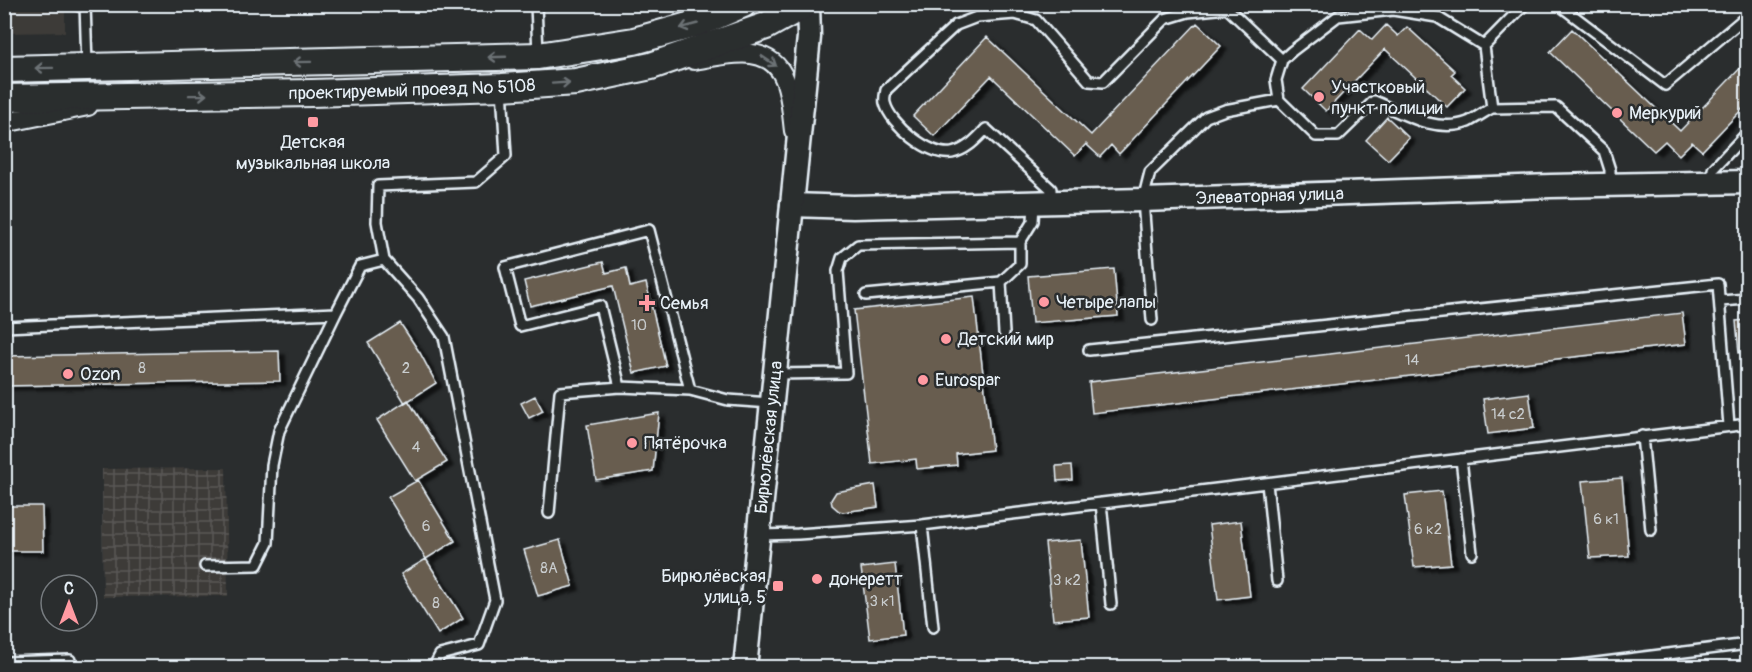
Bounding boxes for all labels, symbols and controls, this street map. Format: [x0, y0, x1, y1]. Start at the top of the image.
one-way arrow [679, 21, 698, 33]
one-way arrow [487, 51, 507, 63]
one-way arrow [760, 55, 777, 68]
one-way arrow [292, 56, 312, 68]
one-way arrow [34, 62, 54, 74]
street label: проектируемый проезд № 5108 [288, 74, 536, 105]
place label: Участковый пункт полиции [1331, 76, 1443, 120]
one-way arrow [550, 77, 570, 88]
one-way arrow [188, 89, 208, 101]
marker: Участковый пункт полиции [1312, 90, 1326, 104]
place label: Меркурий [1629, 102, 1701, 125]
marker: Меркурий [1610, 106, 1624, 120]
marker: Детская музыкальная школа [306, 115, 320, 129]
place label: Детская музыкальная школа [236, 131, 390, 175]
street label: Элеваторная улица [1195, 182, 1344, 210]
place label: Четыре лапы [1056, 291, 1156, 314]
place label: Семья [660, 292, 709, 315]
marker: Семья [638, 294, 656, 312]
marker: Четыре лапы [1037, 295, 1051, 309]
house number: 10 [631, 316, 647, 335]
place label: Детский мир [957, 328, 1054, 351]
marker: Детский мир [939, 332, 953, 346]
house number: 14 [1405, 351, 1420, 370]
house number: 8 [138, 359, 146, 378]
house number: 2 [402, 359, 410, 378]
street label: Бирюлёвская улица [750, 360, 788, 515]
place label: Ozon [80, 363, 120, 386]
marker: Ozon [61, 367, 75, 381]
place label: Eurospar [935, 369, 1001, 392]
marker: Eurospar [916, 373, 930, 387]
house number: 14 с2 [1491, 405, 1525, 424]
place label: Пятёрочка [644, 432, 727, 455]
marker: Пятёрочка [625, 436, 639, 450]
house number: 4 [412, 438, 421, 457]
house number: 6 к1 [1593, 510, 1619, 529]
house number: 6 [422, 517, 430, 536]
house number: 6 к2 [1414, 520, 1442, 539]
house number: 8А [540, 559, 558, 578]
place label: Бирюлёвская улица, 5 [661, 565, 766, 609]
place label: донеретт [829, 568, 903, 591]
house number: 3 к2 [1053, 571, 1081, 590]
marker: донеретт [810, 572, 824, 586]
north arrow [39, 573, 99, 633]
text: С [64, 579, 74, 599]
marker: Бирюлёвская улица, 5 [771, 579, 785, 593]
house number: 3 к1 [869, 592, 895, 611]
house number: 8 [432, 594, 440, 613]

